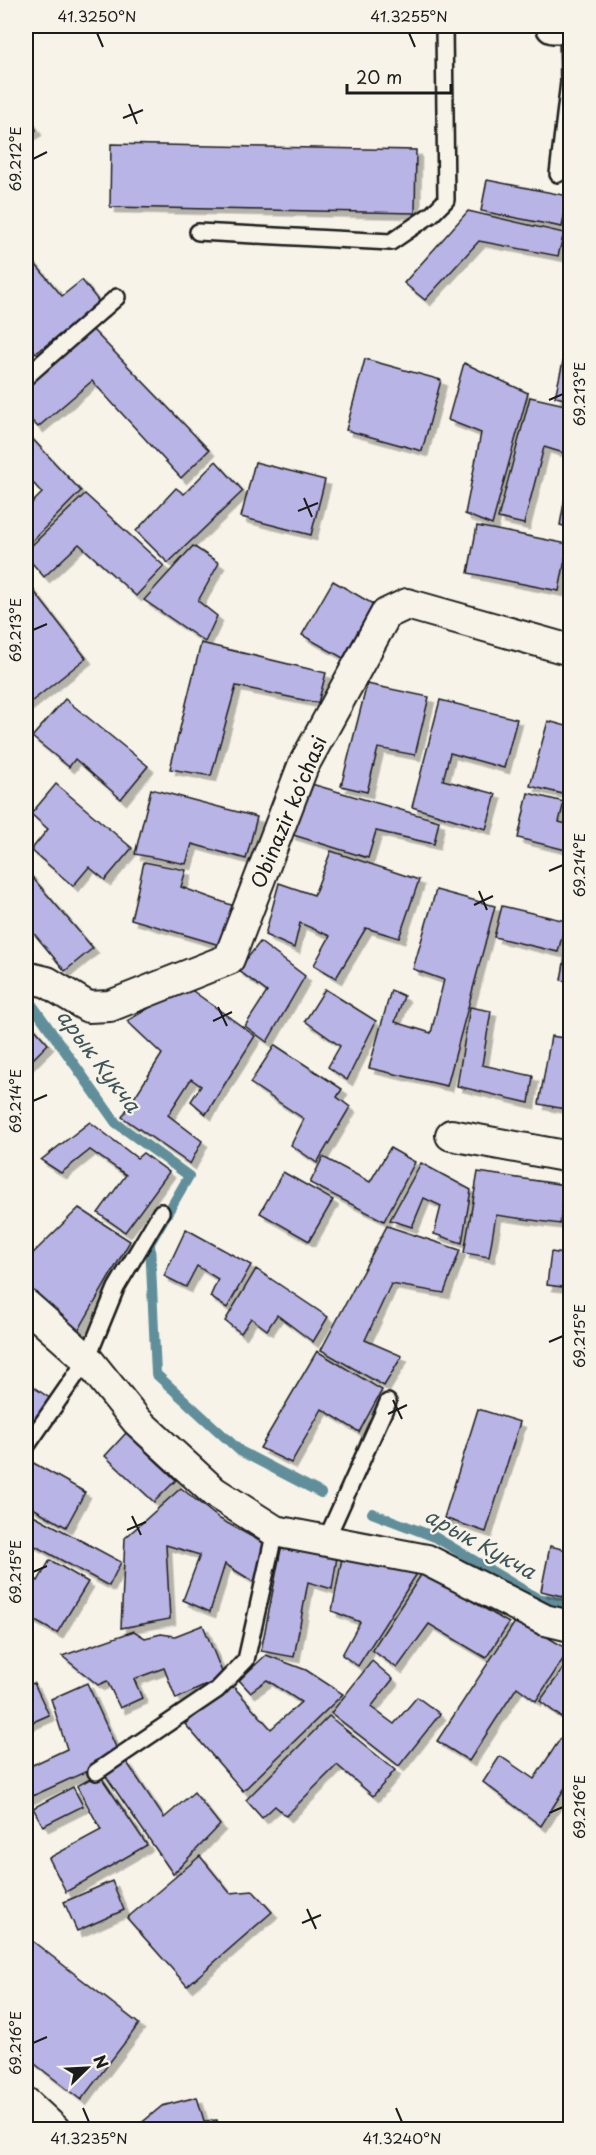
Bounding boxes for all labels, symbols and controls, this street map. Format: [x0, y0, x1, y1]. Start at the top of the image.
text: 41.3250°N [57, 4, 137, 27]
text: 41.3255°N [370, 4, 448, 27]
scale bar [347, 57, 450, 95]
text: 20 m [356, 63, 402, 90]
text: 69.212°E [3, 126, 26, 192]
text: 69.213°E [567, 362, 590, 426]
text: 69.213°E [3, 598, 26, 662]
street label: Obinazir ko'chasi [242, 731, 334, 893]
text: 69.214°E [567, 833, 590, 897]
water label: арык Кукча [50, 1001, 150, 1119]
text: 69.214°E [3, 1069, 26, 1133]
text: 69.215°E [567, 1304, 590, 1368]
water label: арык Кукча [419, 1498, 543, 1587]
text: 69.215°E [3, 1540, 26, 1604]
text: 69.216°E [567, 1775, 590, 1839]
text: 69.216°E [3, 2011, 26, 2075]
north arrow [57, 2038, 117, 2098]
text: N [88, 2051, 115, 2072]
text: 41.3235°N [50, 2126, 128, 2149]
text: 41.3240°N [362, 2126, 442, 2149]

